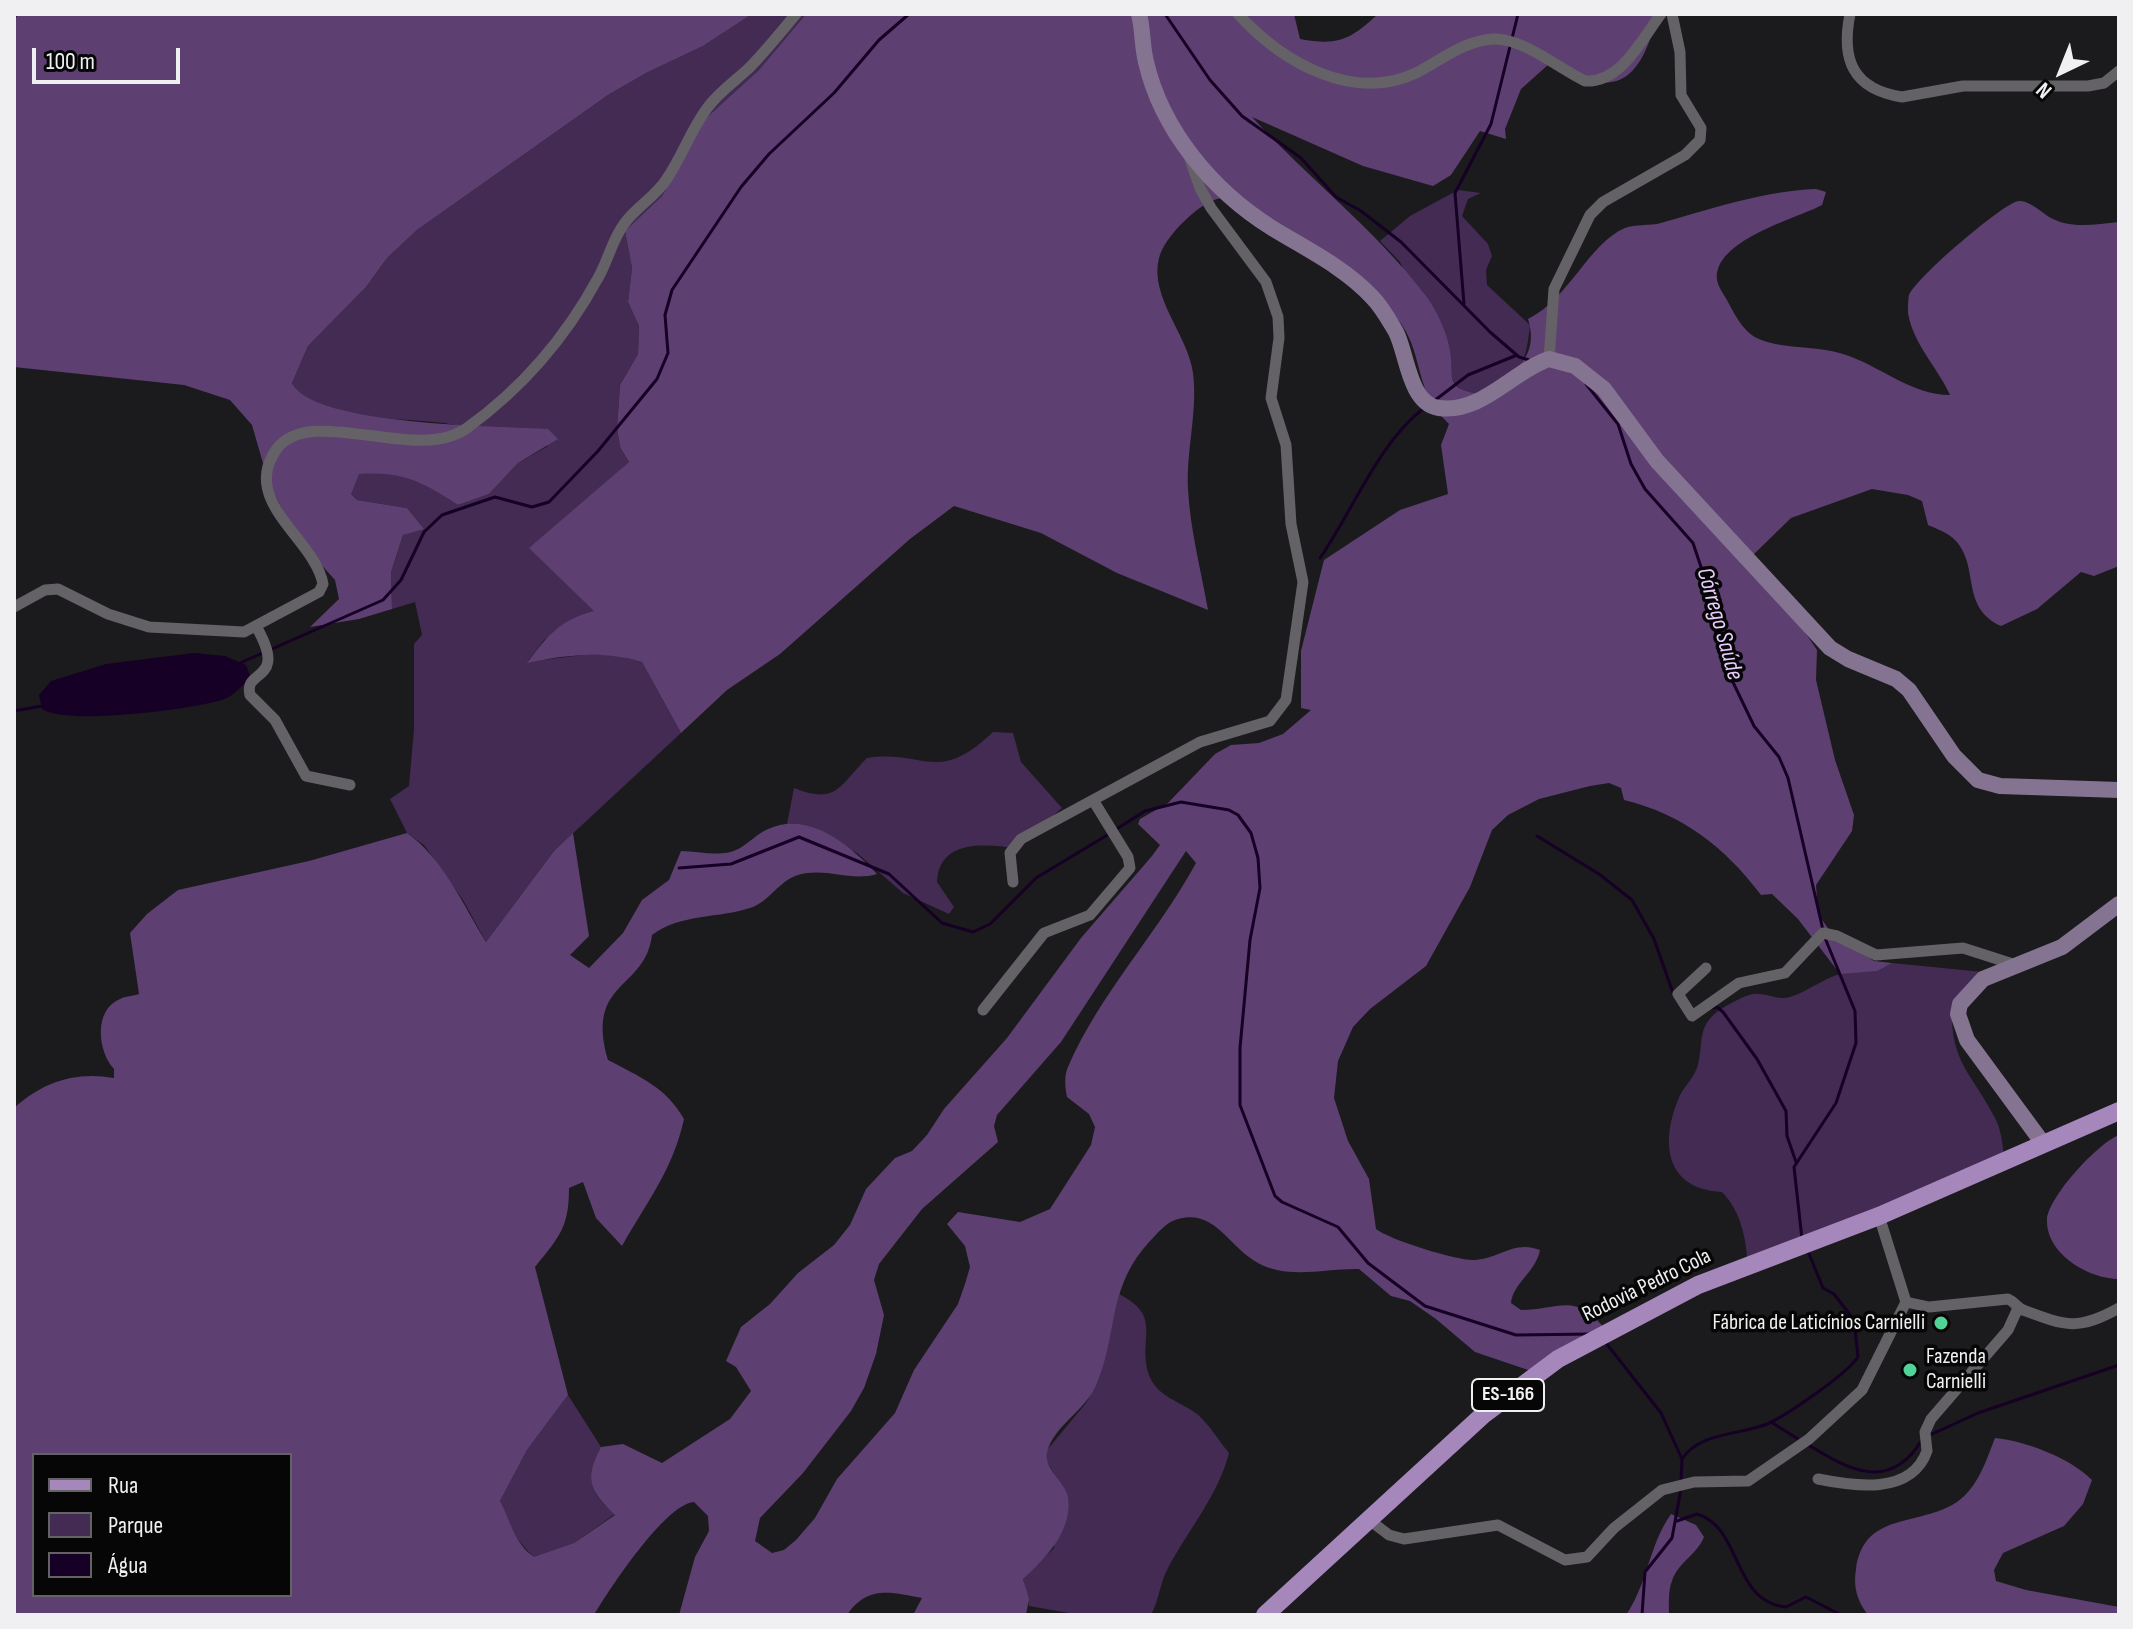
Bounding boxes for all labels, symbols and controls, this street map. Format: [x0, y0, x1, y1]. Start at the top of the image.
scale bar [36, 32, 184, 82]
north arrow [2021, 32, 2101, 112]
text: 100 m [46, 47, 95, 76]
text: N [2031, 76, 2058, 104]
water label: Córrego Saúde [1689, 565, 1749, 683]
street label: Rodovia Pedro Cola [1578, 1243, 1716, 1329]
place label: Fábrica de Laticínios Carnielli [1713, 1310, 1925, 1336]
marker: Fábrica de Laticínios Carnielli [1932, 1314, 1950, 1332]
place label: Fazenda Carnielli [1926, 1344, 1986, 1396]
marker: Fazenda Carnielli [1901, 1361, 1919, 1379]
road number: ES-166 [1472, 1379, 1544, 1411]
legend [32, 1453, 292, 1597]
text: Rua [108, 1471, 138, 1500]
text: Parque [108, 1511, 163, 1540]
text: Água [108, 1551, 147, 1580]

